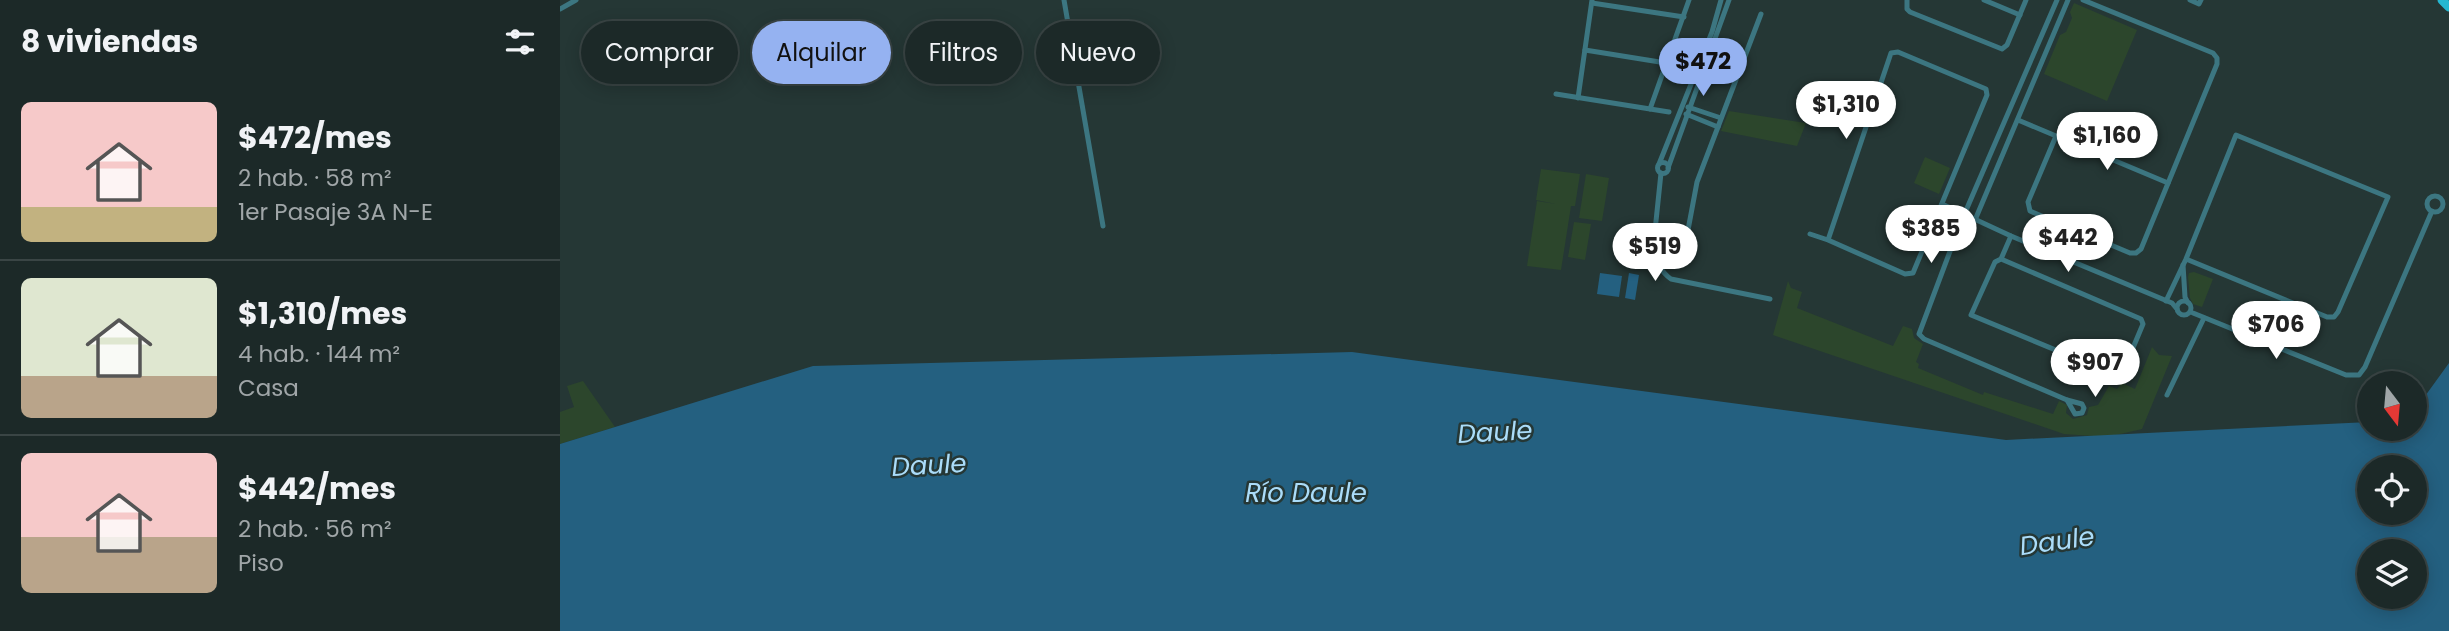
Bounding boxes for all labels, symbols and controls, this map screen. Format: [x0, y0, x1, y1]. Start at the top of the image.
text: 8 viviendas [21, 20, 198, 63]
chip: Comprar [581, 21, 738, 84]
chip: Alquilar [752, 21, 891, 84]
chip: Filtros [905, 21, 1022, 84]
chip: Nuevo [1036, 21, 1160, 84]
icon: filters [501, 23, 539, 61]
pin: $472 [1662, 38, 1744, 98]
text: $472 [1675, 45, 1731, 77]
pin: $1,310 [1789, 82, 1903, 141]
text: $1,310 [1812, 88, 1880, 120]
pin: $1,160 [2050, 113, 2164, 172]
text: $472/mes [238, 116, 392, 159]
text: $1,160 [2073, 119, 2141, 151]
icon: home [77, 130, 161, 214]
text: 2 hab. · 58 m² [238, 162, 392, 194]
text: 1er Pasaje 3A N-E [238, 196, 433, 228]
pin: $385 [1890, 205, 1972, 265]
text: $385 [1902, 212, 1960, 244]
pin: $442 [2027, 215, 2109, 274]
text: $442 [2038, 221, 2098, 253]
pin: $519 [1614, 224, 1696, 283]
text: $519 [1629, 230, 1681, 262]
text: $1,310/mes [238, 292, 407, 335]
pin: $706 [2235, 302, 2317, 361]
icon: home [77, 306, 161, 390]
text: $706 [2247, 308, 2305, 340]
text: 4 hab. · 144 m² [238, 338, 400, 370]
pin: $907 [2054, 340, 2136, 399]
text: $907 [2067, 346, 2123, 378]
north arrow [2357, 371, 2427, 441]
map controls [2357, 371, 2427, 609]
text: Casa [238, 372, 299, 404]
water label: Daule [1457, 412, 1533, 452]
water label: Daule [891, 445, 967, 485]
button: locate [2357, 455, 2427, 525]
text: $442/mes [238, 467, 396, 510]
water label: Río Daule [1245, 475, 1367, 511]
icon: home [77, 481, 161, 565]
text: 2 hab. · 56 m² [238, 513, 392, 545]
water label: Daule [2017, 518, 2097, 564]
button: layers [2357, 539, 2427, 609]
text: Piso [238, 547, 284, 579]

